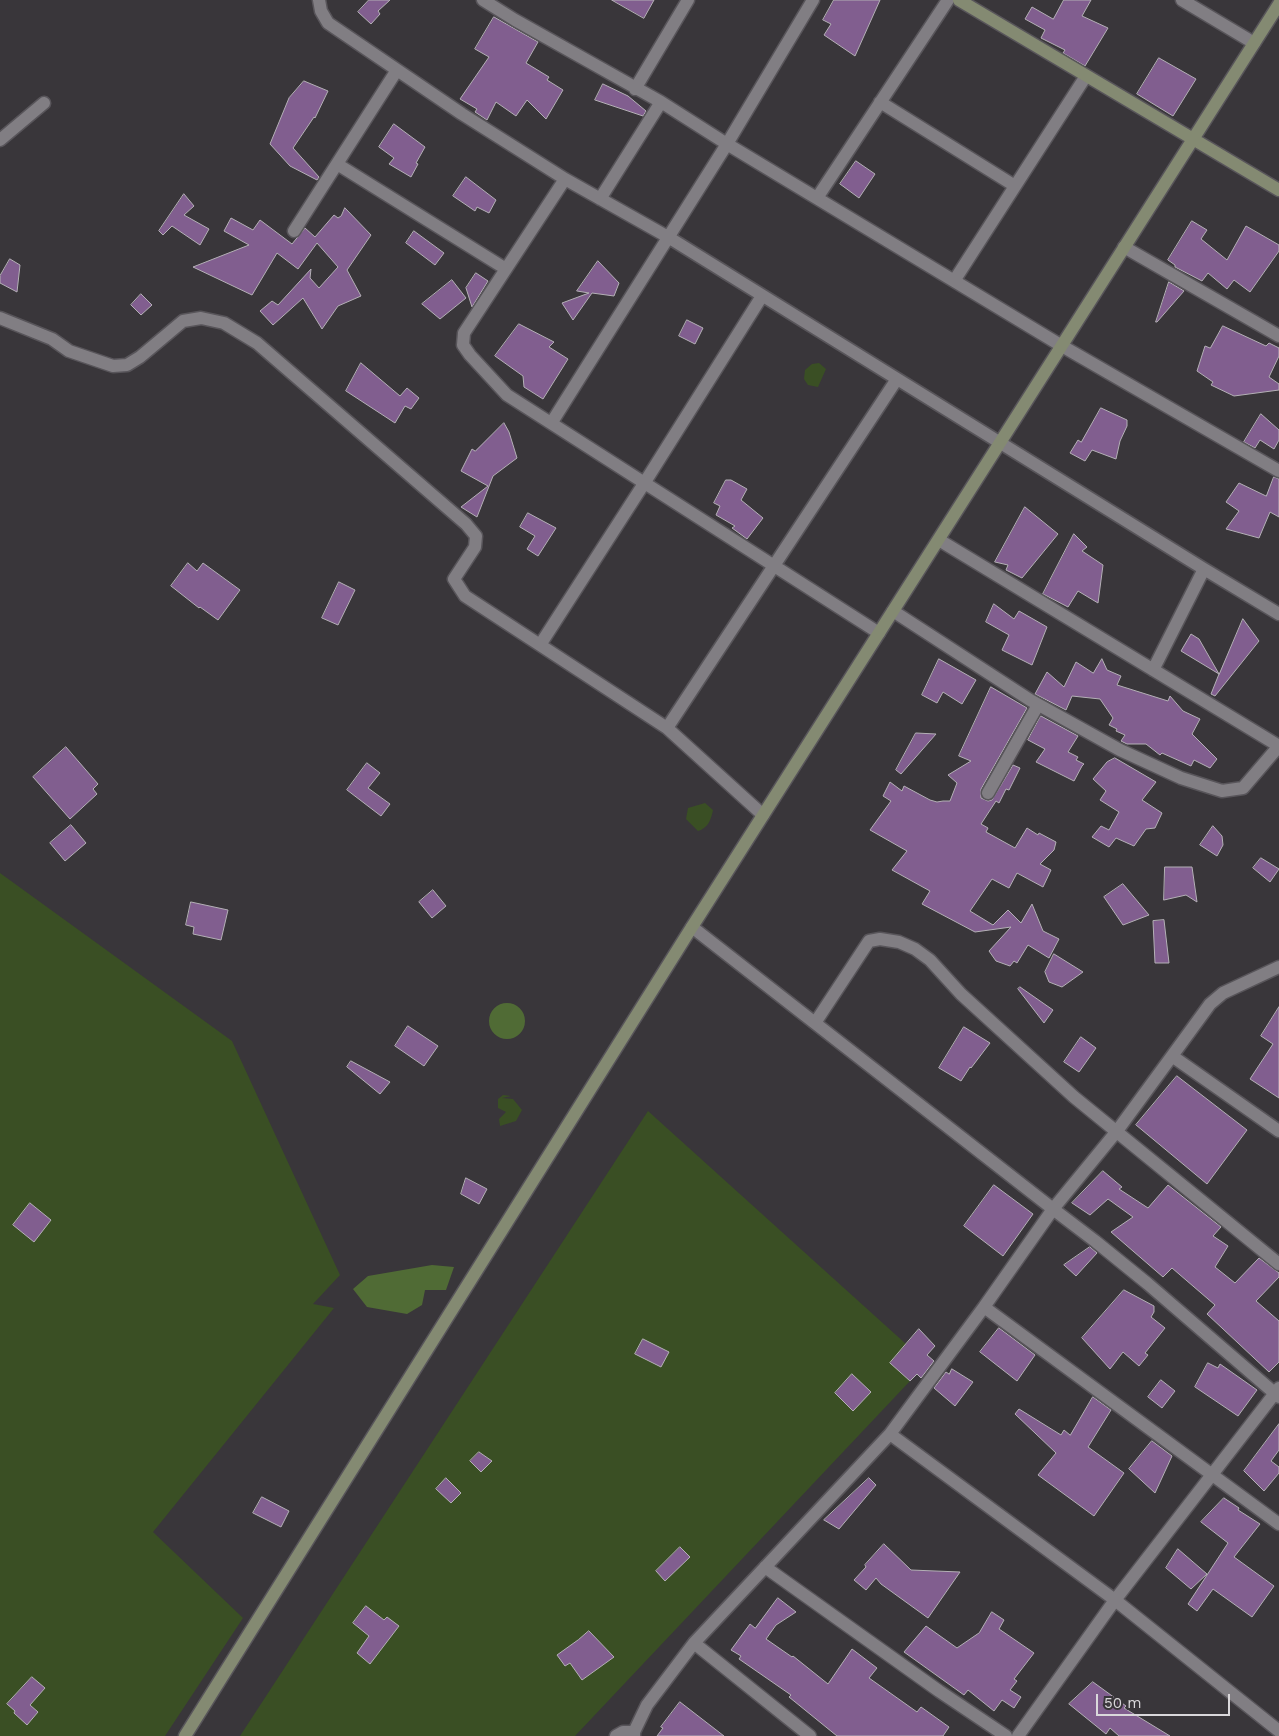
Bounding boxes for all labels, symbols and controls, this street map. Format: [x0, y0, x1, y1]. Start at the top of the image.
scale bar [1099, 1684, 1233, 1716]
text: 50 m [1104, 1694, 1141, 1712]

